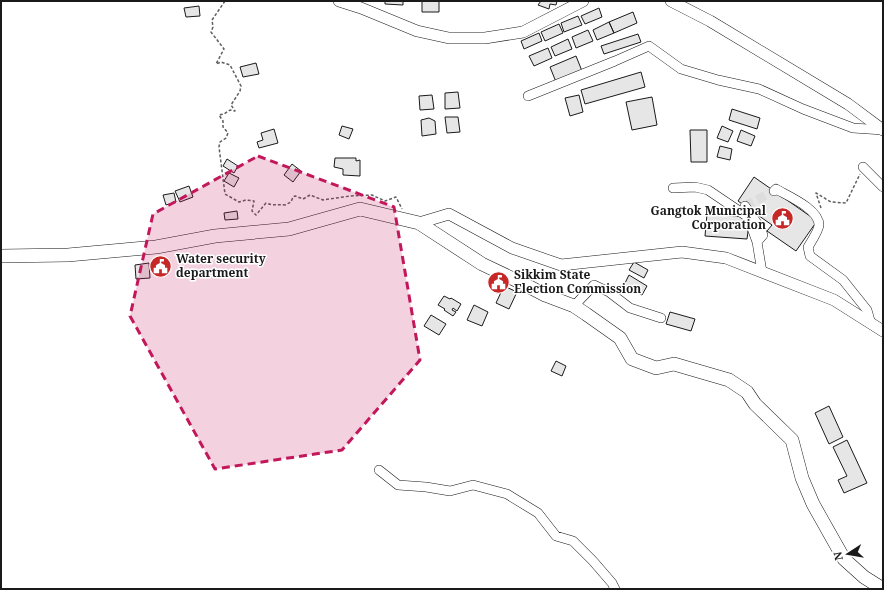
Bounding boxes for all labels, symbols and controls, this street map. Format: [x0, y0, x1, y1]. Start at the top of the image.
place label: Gangtok Municipal Corporation [650, 202, 767, 233]
public building icon: Gangtok Municipal Corporation [769, 205, 795, 231]
place label: Water security department [176, 250, 266, 281]
public building icon: Water security department [147, 253, 173, 279]
place label: Sikkim State Election Commission [514, 266, 641, 297]
public building icon: Sikkim State Election Commission [485, 269, 511, 295]
north arrow [828, 534, 868, 574]
text: N [829, 550, 846, 562]

